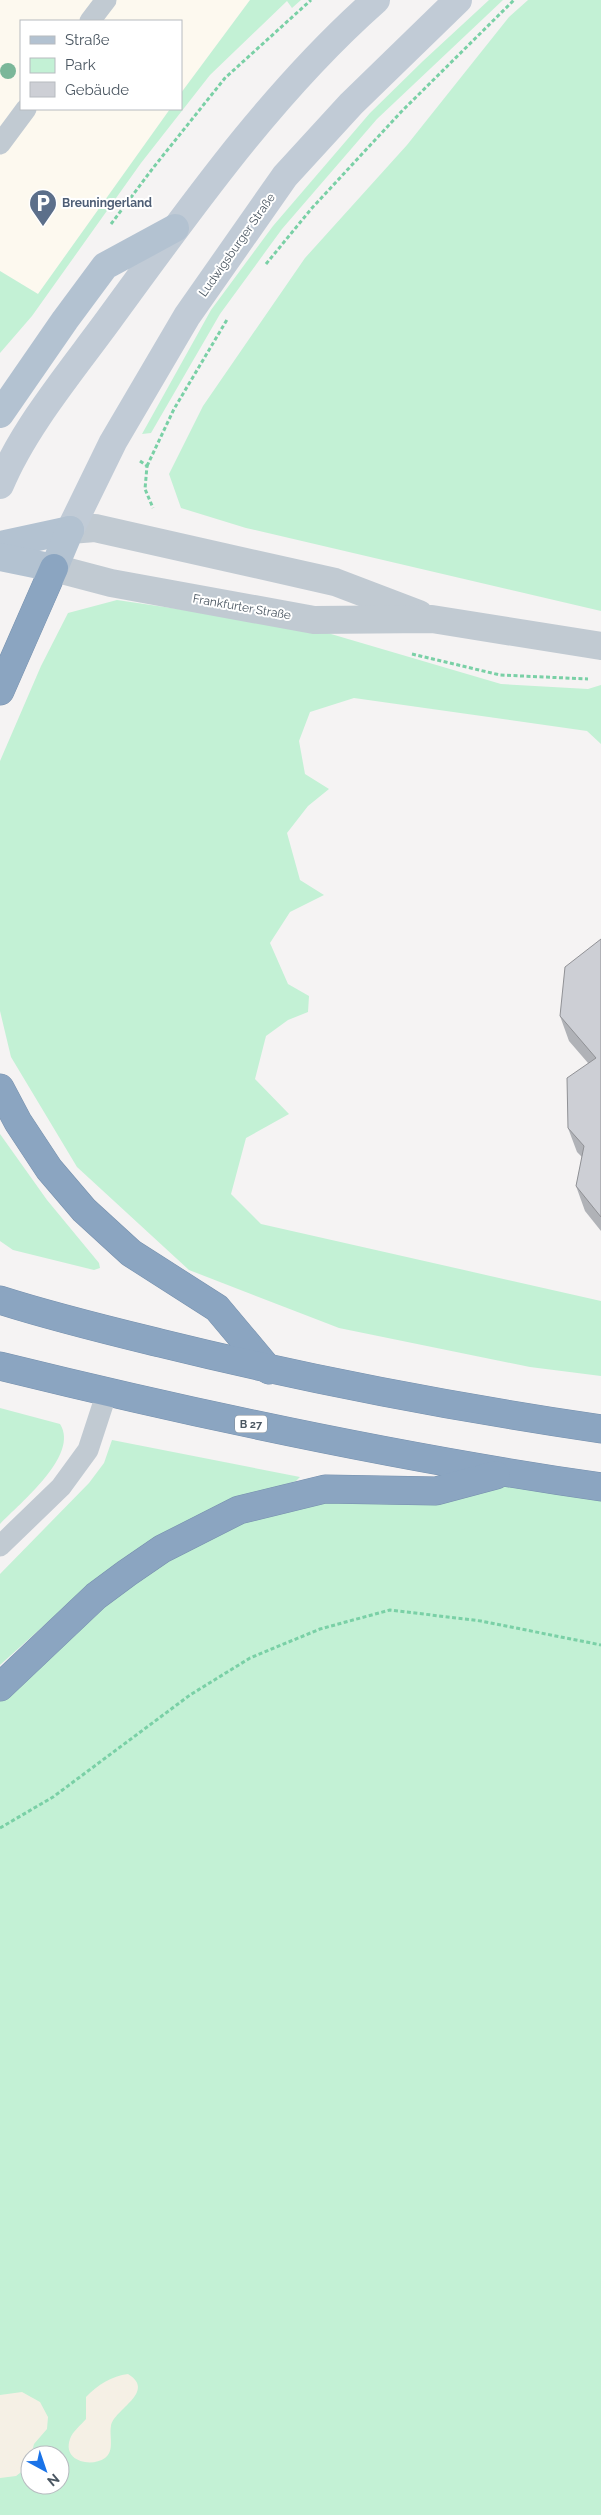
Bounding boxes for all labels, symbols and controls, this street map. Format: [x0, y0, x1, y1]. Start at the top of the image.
legend [20, 20, 182, 110]
text: Straße [65, 31, 110, 49]
text: Park [65, 56, 96, 74]
text: Gebäude [65, 81, 129, 99]
parking icon: Breuningerland [28, 188, 58, 227]
street label: Ludwigsburger Straße [196, 191, 278, 299]
place label: Breuningerland [62, 196, 152, 210]
street label: Frankfurter Straße [192, 591, 292, 623]
road number: B 27 [235, 1416, 267, 1432]
north arrow [20, 2445, 70, 2495]
text: N [44, 2470, 63, 2490]

